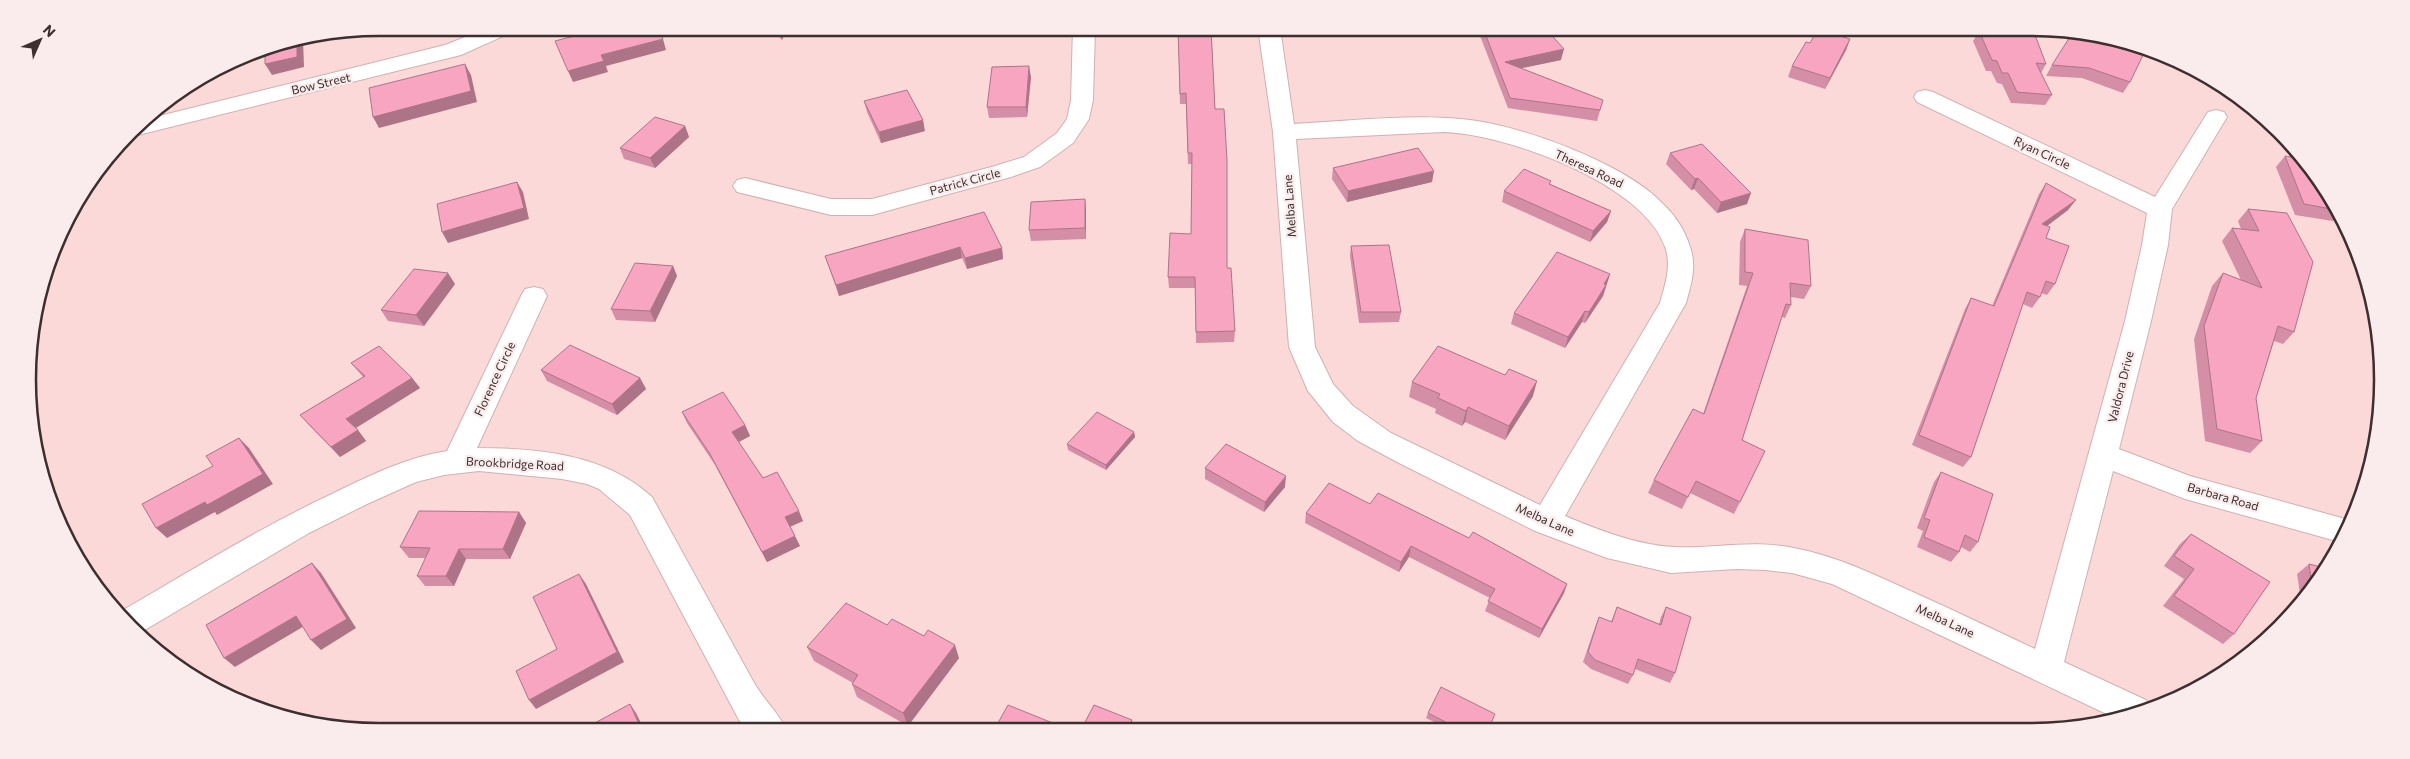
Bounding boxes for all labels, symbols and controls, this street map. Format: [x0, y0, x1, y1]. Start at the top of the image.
north arrow [15, 15, 65, 65]
text: N [40, 21, 59, 40]
street label: Bow Street [290, 69, 352, 97]
street label: Ryan Circle [2012, 133, 2073, 171]
street label: Theresa Road [1553, 146, 1626, 190]
street label: Patrick Circle [928, 165, 1002, 197]
street label: Melba Lane [1280, 174, 1298, 238]
street label: Florence Circle [471, 339, 517, 418]
street label: Valdora Drive [2104, 350, 2136, 424]
street label: Brookbridge Road [466, 453, 564, 473]
street label: Barbara Road [2186, 479, 2261, 513]
street label: Melba Lane [1514, 500, 1577, 538]
street label: Melba Lane [1914, 600, 1977, 640]

